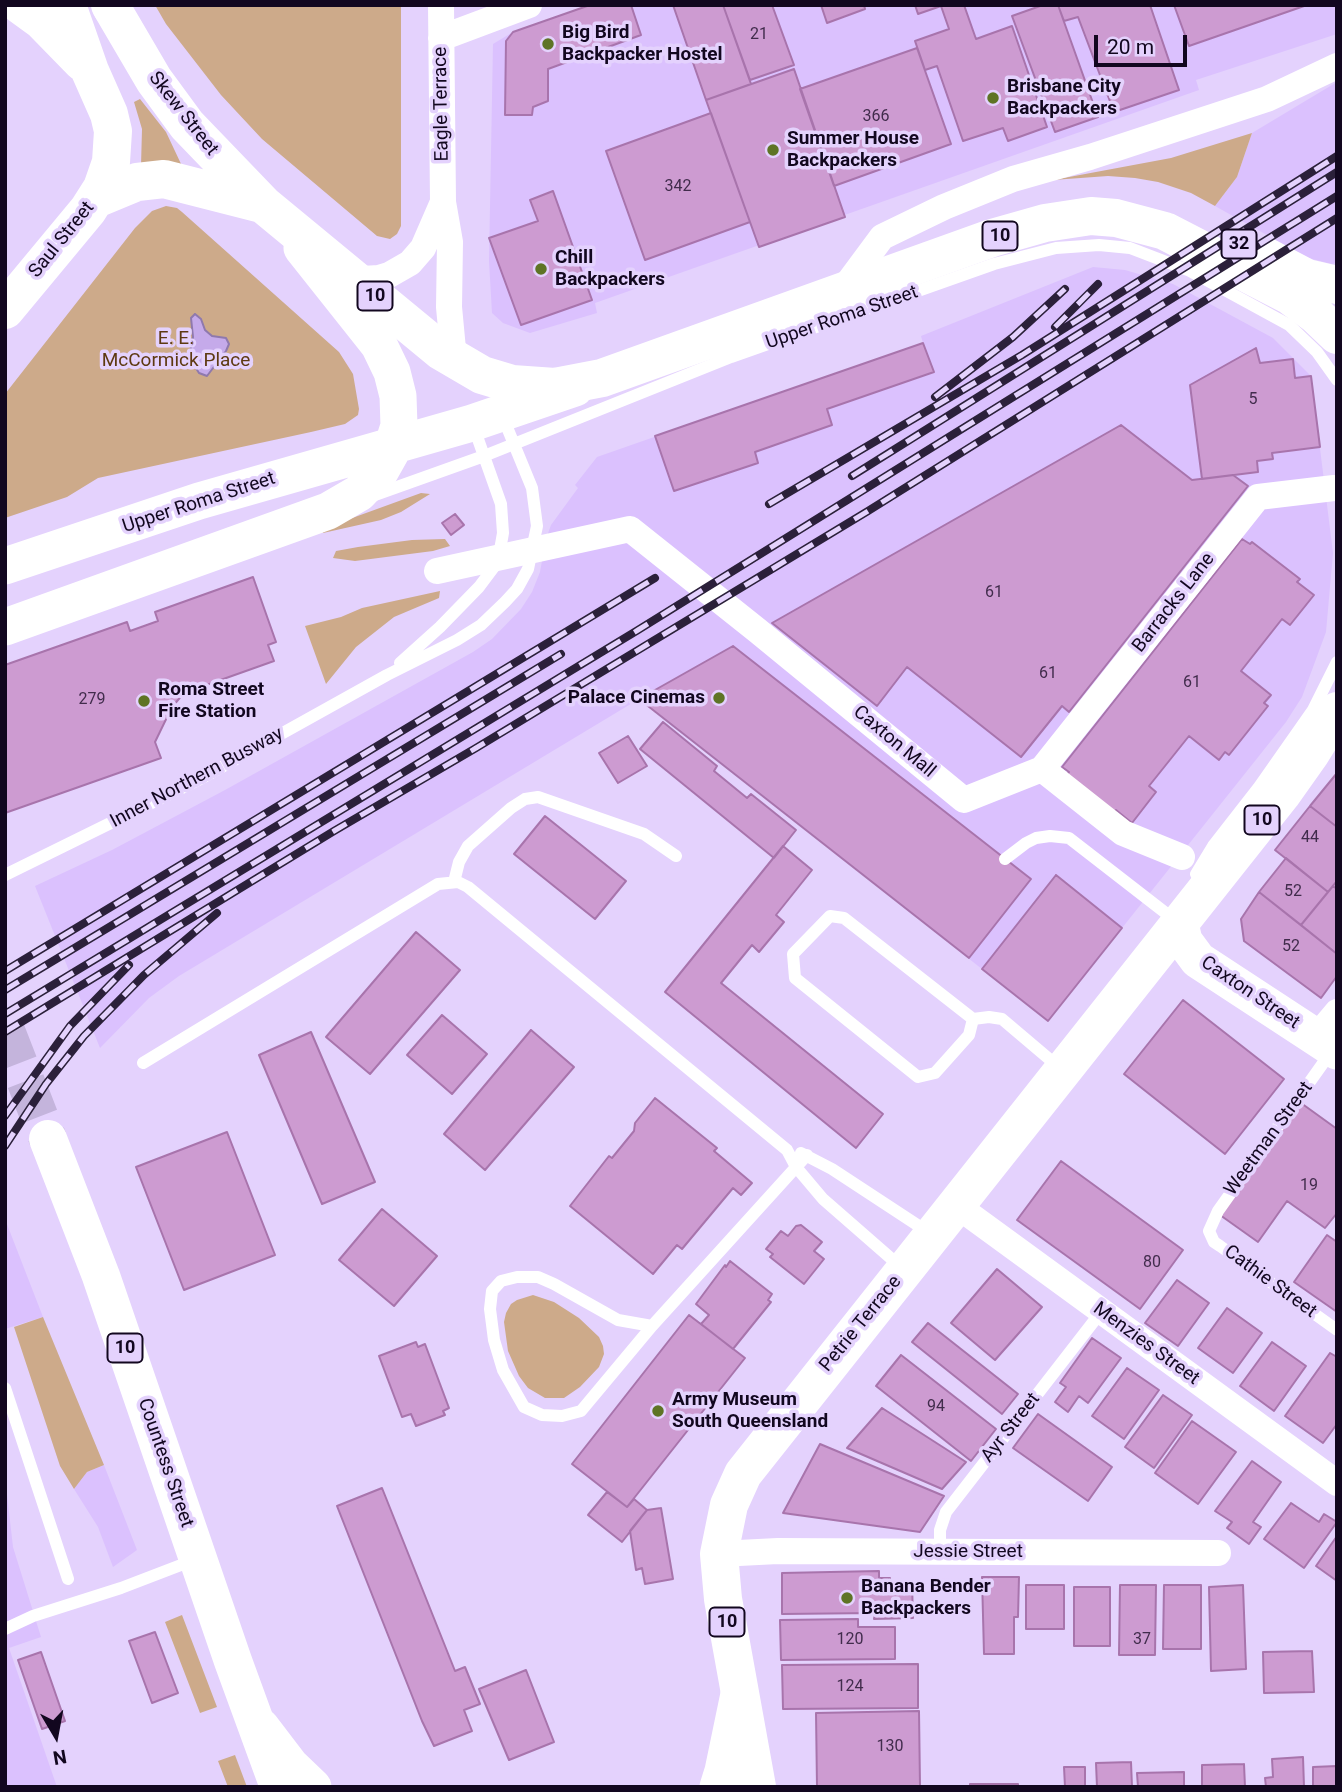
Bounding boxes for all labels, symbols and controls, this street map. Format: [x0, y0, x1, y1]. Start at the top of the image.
scale bar [1097, 21, 1190, 65]
place label: Big Bird Backpacker Hostel [562, 22, 723, 66]
house number: 21 [750, 25, 768, 45]
text: 20 m [1107, 35, 1154, 59]
marker: Big Bird Backpacker Hostel [540, 36, 556, 52]
street label: Eagle Terrace [430, 47, 454, 161]
street label: Skew Street [143, 68, 223, 160]
place label: Brisbane City Backpackers [1007, 76, 1121, 120]
marker: Brisbane City Backpackers [985, 90, 1001, 106]
house number: 366 [863, 107, 889, 127]
place label: Summer House Backpackers [787, 128, 919, 172]
marker: Summer House Backpackers [765, 142, 781, 158]
house number: 342 [665, 177, 691, 197]
street label: Saul Street [24, 197, 100, 283]
road number: 10 [982, 222, 1018, 250]
road number: 32 [1222, 230, 1256, 258]
place label: Chill Backpackers [555, 247, 665, 291]
marker: Chill Backpackers [533, 261, 549, 277]
street label: Upper Roma Street [763, 281, 921, 355]
road number: 10 [358, 282, 392, 310]
park label: E. E. McCormick Place [102, 328, 250, 372]
house number: 5 [1249, 390, 1257, 410]
street label: Upper Roma Street [120, 468, 278, 538]
street label: Barracks Lane [1128, 549, 1220, 657]
house number: 61 [985, 583, 1003, 603]
house number: 61 [1039, 664, 1057, 684]
house number: 61 [1183, 673, 1201, 693]
place label: Roma Street Fire Station [158, 679, 264, 723]
place label: Palace Cinemas [568, 687, 705, 709]
house number: 279 [79, 690, 105, 710]
marker: Palace Cinemas [711, 690, 727, 706]
marker: Roma Street Fire Station [136, 693, 152, 709]
street label: Caxton Mall [848, 701, 940, 783]
street label: Inner Northern Busway [107, 723, 287, 833]
road number: 10 [1244, 806, 1280, 834]
house number: 44 [1301, 828, 1319, 848]
house number: 52 [1284, 882, 1302, 902]
house number: 52 [1282, 937, 1300, 957]
street label: Caxton Street [1196, 952, 1304, 1034]
street label: Weetman Street [1220, 1078, 1318, 1200]
house number: 19 [1300, 1176, 1318, 1196]
street label: Cathie Street [1219, 1241, 1321, 1323]
house number: 80 [1143, 1253, 1161, 1273]
street label: Petrie Terrace [815, 1271, 907, 1377]
street label: Menzies Street [1088, 1298, 1204, 1390]
road number: 10 [108, 1334, 142, 1363]
place label: Army Museum South Queensland [672, 1389, 828, 1433]
street label: Ayr Street [977, 1389, 1045, 1467]
street label: Countess Street [132, 1396, 198, 1530]
house number: 94 [927, 1397, 945, 1417]
marker: Army Museum South Queensland [650, 1403, 666, 1419]
street label: Jessie Street [913, 1541, 1023, 1563]
place label: Banana Bender Backpackers [861, 1576, 991, 1620]
marker: Banana Bender Backpackers [839, 1590, 855, 1606]
road number: 10 [710, 1608, 744, 1637]
house number: 120 [837, 1630, 863, 1650]
house number: 37 [1133, 1630, 1151, 1650]
house number: 124 [837, 1677, 863, 1697]
north arrow [21, 1701, 91, 1771]
house number: 130 [877, 1737, 903, 1757]
text: N [51, 1745, 68, 1770]

